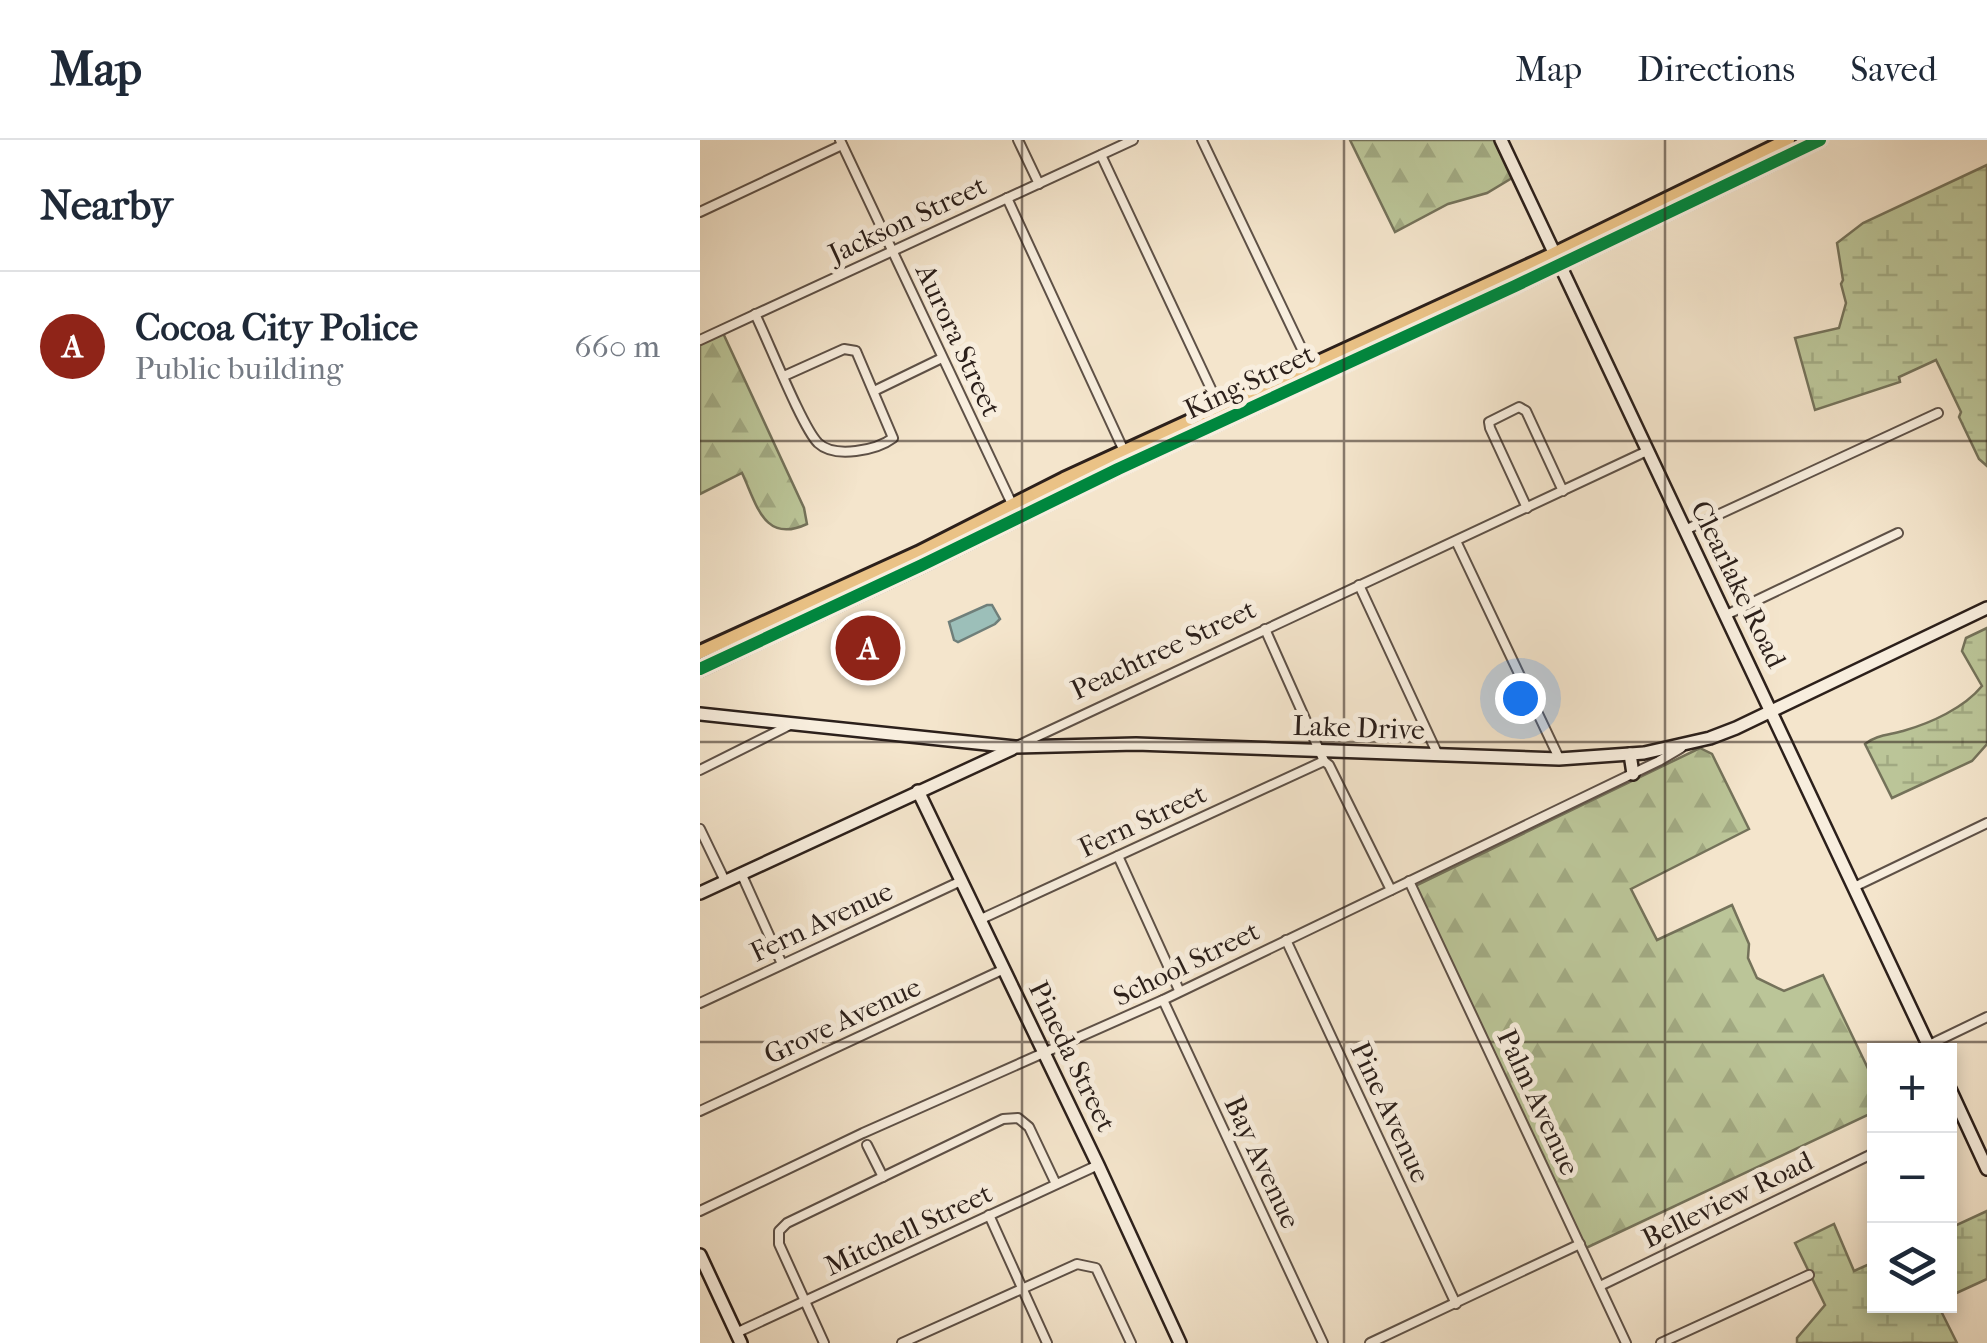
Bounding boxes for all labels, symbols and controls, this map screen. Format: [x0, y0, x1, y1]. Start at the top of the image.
text: Map [50, 41, 142, 97]
text: Map [1515, 49, 1582, 90]
text: Directions [1637, 49, 1795, 90]
text: Saved [1850, 49, 1937, 90]
street label: Jackson Street [821, 169, 991, 271]
text: Nearby [40, 181, 172, 230]
street label: Aurora Street [908, 258, 1008, 422]
text: Cocoa City Police [135, 305, 418, 350]
text: A [62, 328, 83, 365]
text: 660 m [574, 328, 660, 365]
street label: King Street [1179, 337, 1320, 426]
text: Public building [135, 350, 343, 387]
street label: Clearlake Road [1684, 495, 1794, 674]
street label: Peachtree Street [1066, 592, 1261, 707]
pin: A [836, 610, 900, 686]
your location [1495, 673, 1546, 724]
street label: Lake Drive [1292, 709, 1426, 746]
street label: Fern Street [1073, 777, 1211, 864]
street label: Fern Avenue [745, 874, 898, 969]
street label: School Street [1108, 914, 1265, 1013]
street label: Grove Avenue [759, 970, 926, 1071]
street label: Pineda Street [1022, 976, 1123, 1137]
street label: Palm Avenue [1490, 1024, 1587, 1180]
street label: Pine Avenue [1344, 1037, 1438, 1188]
map controls [1867, 1043, 1957, 1313]
button: + [1867, 1043, 1957, 1133]
street label: Bay Avenue [1218, 1091, 1308, 1234]
button: − [1867, 1133, 1957, 1223]
street label: Belleview Road [1637, 1144, 1819, 1255]
street label: Mitchell Street [819, 1176, 997, 1283]
button: layers [1867, 1223, 1957, 1313]

